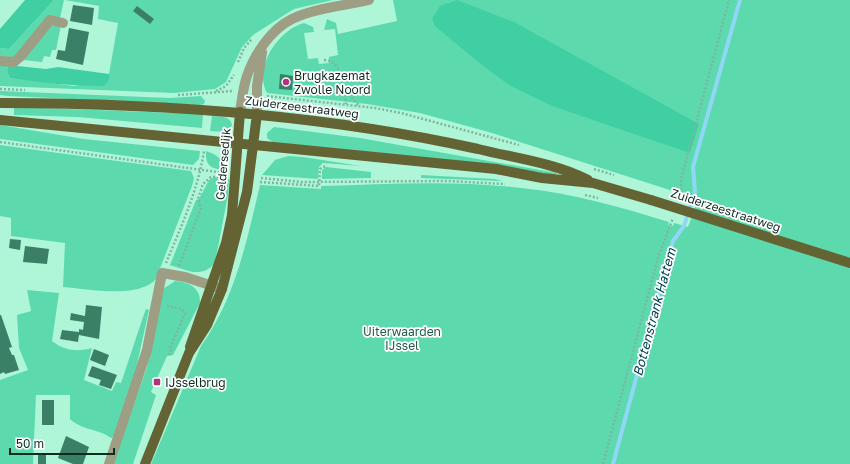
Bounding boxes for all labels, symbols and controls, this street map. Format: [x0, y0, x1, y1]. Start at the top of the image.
place label: Brugkazemat Zwolle Noord [294, 68, 371, 97]
marker: Brugkazemat Zwolle Noord [281, 77, 291, 87]
street label: Zuiderzeestraatweg [244, 93, 360, 121]
street label: Geldersedijk [212, 127, 234, 201]
street label: Zuiderzeestraatweg [669, 185, 783, 235]
water label: Bottenstrank Hattem [629, 246, 679, 378]
park label: Uiterwaarden IJssel [363, 324, 441, 353]
place label: IJsselbrug [165, 375, 226, 390]
marker: IJsselbrug [152, 377, 162, 387]
scale bar [10, 430, 114, 456]
text: 50 m [16, 436, 44, 451]

